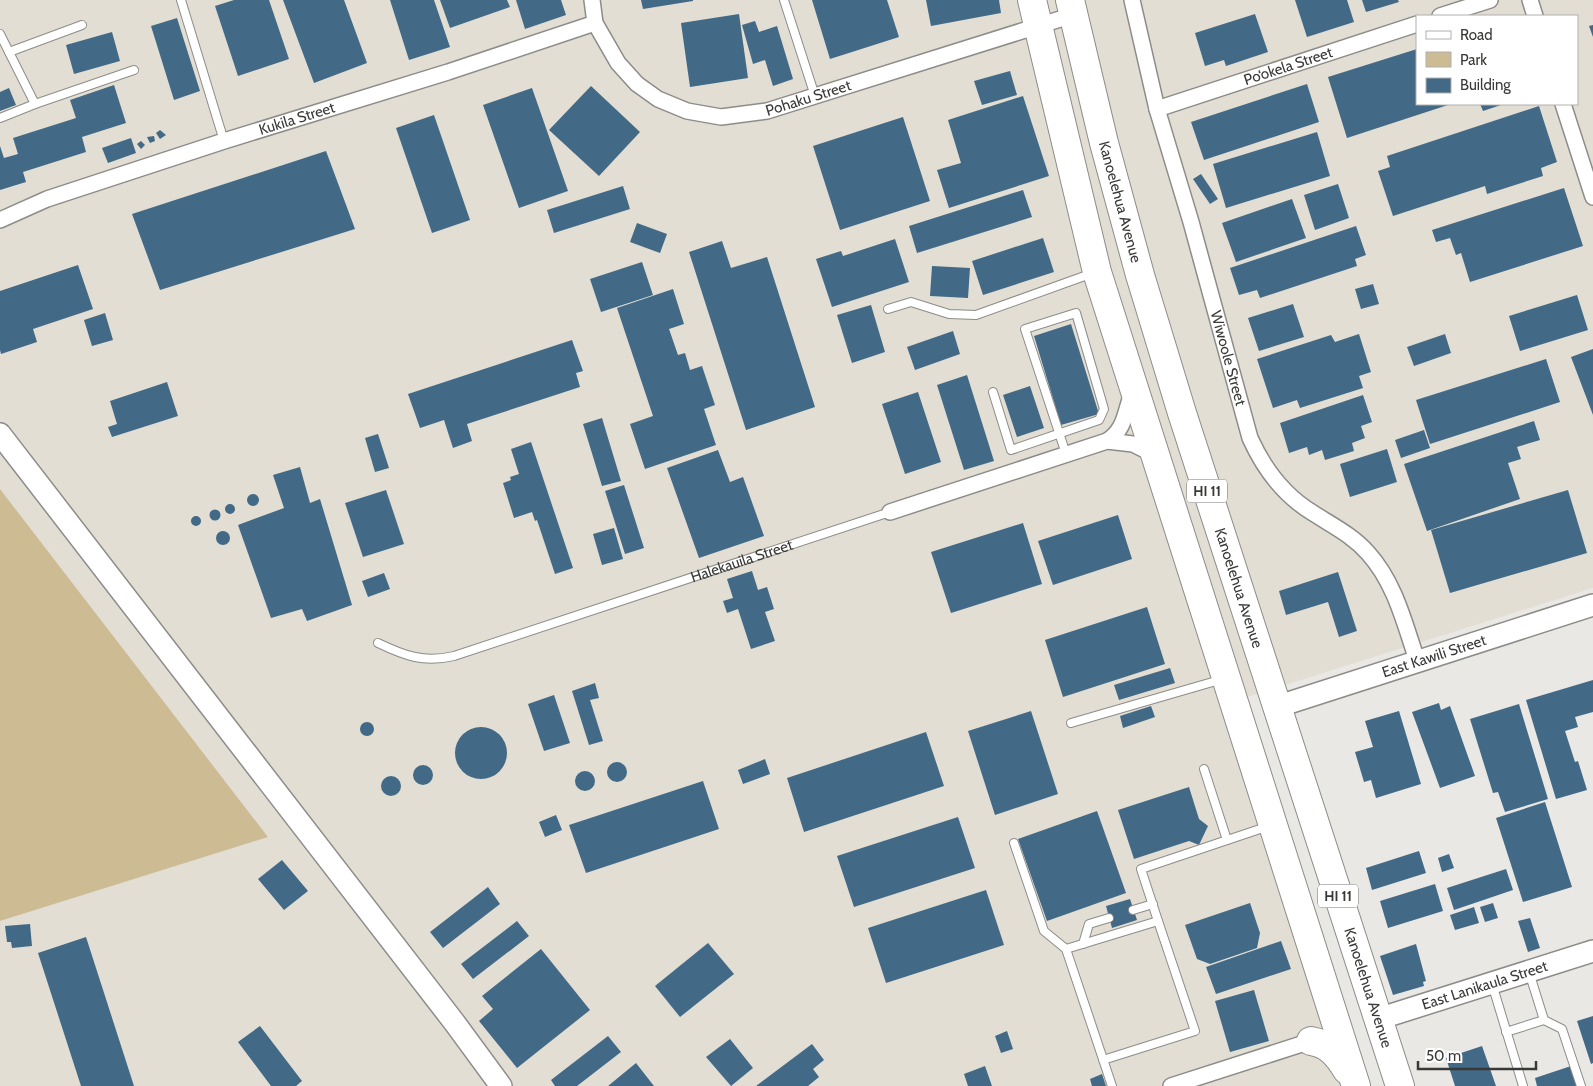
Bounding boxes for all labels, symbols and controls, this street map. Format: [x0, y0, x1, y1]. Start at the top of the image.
legend [1416, 15, 1578, 105]
text: Road [1460, 26, 1493, 44]
street label: Po‘okela Street [1241, 43, 1335, 89]
text: Park [1460, 51, 1487, 69]
street label: Pohaku Street [763, 76, 853, 120]
text: Building [1460, 76, 1511, 94]
street label: Kukila Street [257, 98, 337, 139]
street label: Kanoelehua Avenue [1095, 139, 1145, 265]
street label: Wiwoole Street [1207, 309, 1250, 408]
road number: HI 11 [1187, 480, 1227, 502]
street label: Kanoelehua Avenue [1211, 526, 1267, 651]
street label: Halekauila Street [688, 536, 795, 586]
street label: East Kawili Street [1380, 631, 1488, 681]
road number: HI 11 [1318, 884, 1358, 908]
street label: Kanoelehua Avenue [1340, 925, 1396, 1050]
street label: East Lanikaula Street [1420, 957, 1550, 1014]
scale bar [1418, 1038, 1536, 1070]
text: 50 m [1426, 1047, 1461, 1065]

